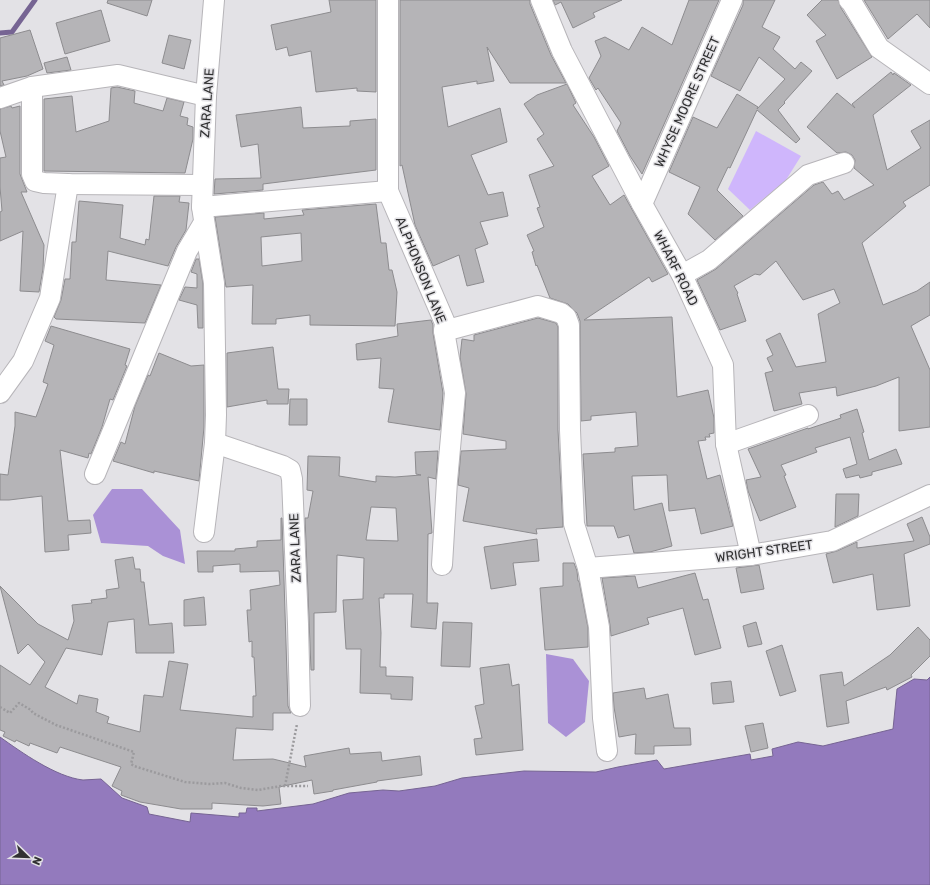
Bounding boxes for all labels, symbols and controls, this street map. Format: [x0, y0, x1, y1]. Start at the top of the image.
street label: WHYSE MOORE STREET [651, 34, 723, 170]
street label: ZARA LANE [197, 68, 217, 138]
street label: ALPHONSON LANE [393, 215, 449, 326]
street label: WHARF ROAD [651, 228, 701, 308]
street label: ZARA LANE [286, 513, 304, 583]
street label: WRIGHT STREET [714, 537, 814, 565]
north arrow [8, 837, 48, 877]
text: N [29, 855, 44, 867]

